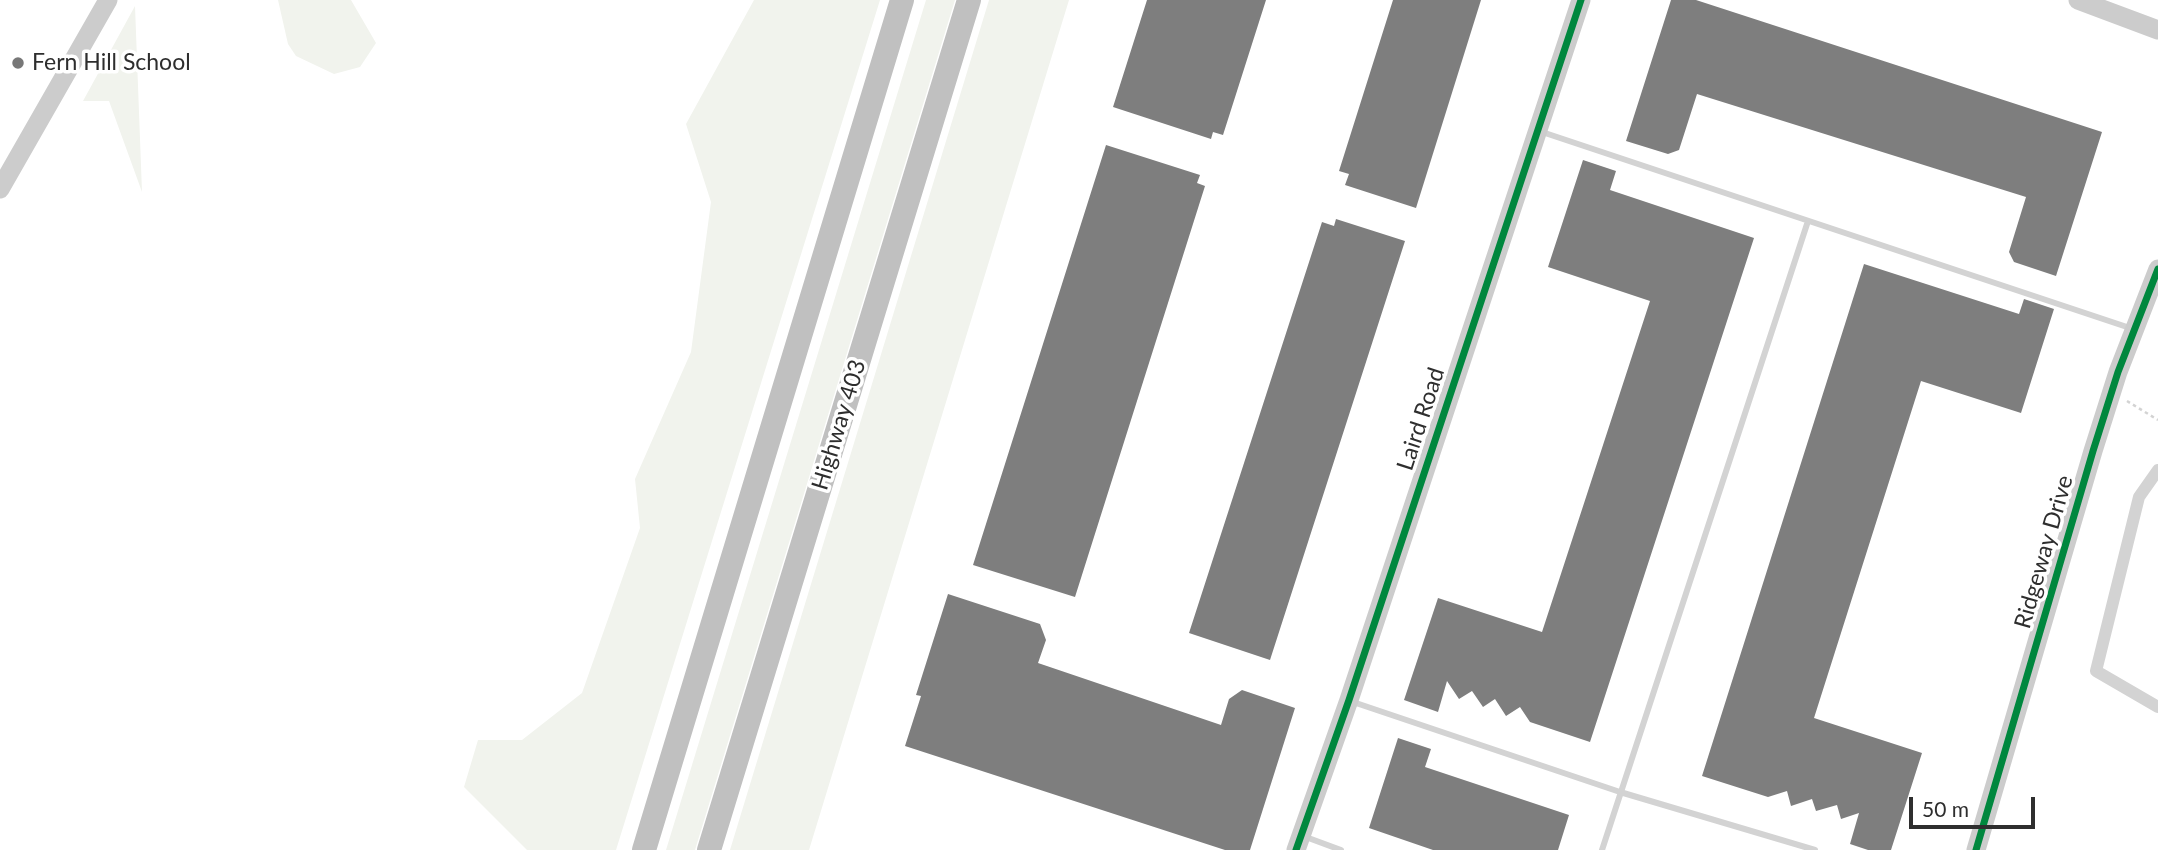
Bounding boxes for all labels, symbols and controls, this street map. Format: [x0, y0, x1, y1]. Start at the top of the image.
place label: Fern Hill School [32, 49, 191, 77]
marker: Fern Hill School [10, 55, 26, 71]
street label: Highway 403 [806, 357, 872, 493]
street label: Laird Road [1391, 364, 1451, 474]
street label: Ridgeway Drive [2009, 472, 2079, 632]
scale bar [1913, 784, 2039, 828]
text: 50 m [1922, 796, 1969, 821]

